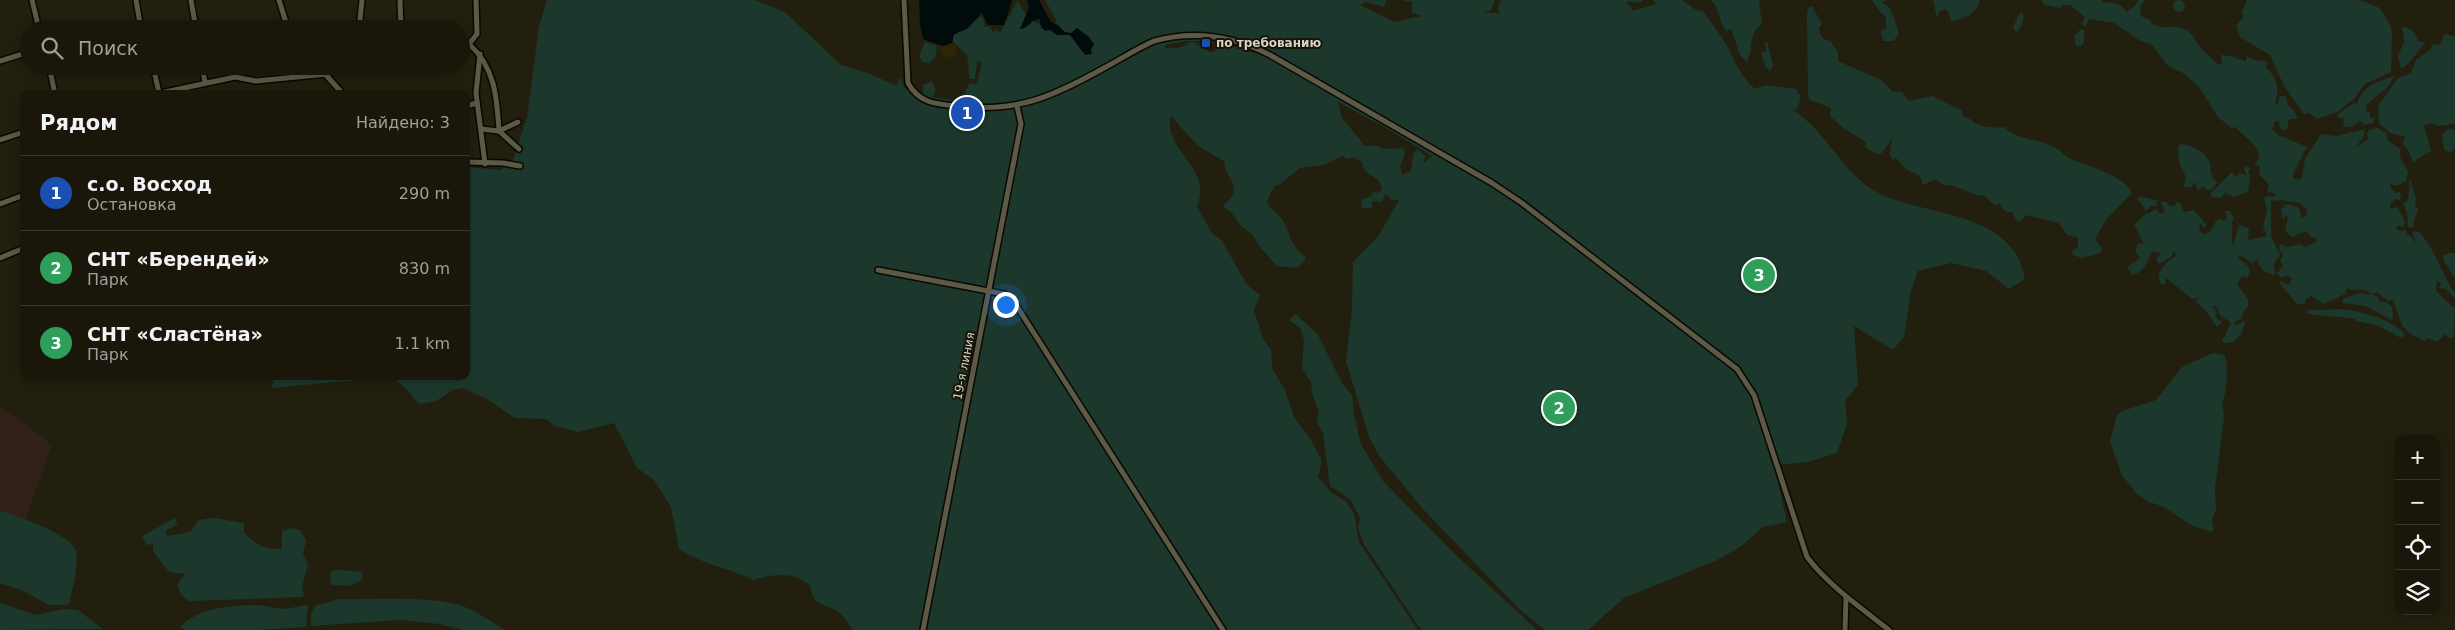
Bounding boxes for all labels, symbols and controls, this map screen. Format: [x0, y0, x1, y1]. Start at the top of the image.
search box [20, 20, 470, 75]
icon: search [38, 34, 66, 62]
place label: по требованию [1216, 36, 1321, 50]
text: Поиск [78, 37, 138, 59]
marker: по требованию [1200, 37, 1212, 49]
pin: 1 [951, 94, 983, 132]
text: Рядом [40, 111, 117, 135]
text: Найдено: 3 [356, 113, 450, 132]
text: с.о. Восход [87, 173, 212, 195]
text: 1 [50, 184, 62, 203]
text: 290 m [399, 184, 450, 203]
text: Остановка [87, 195, 177, 214]
text: СНТ «Берендей» [87, 248, 270, 270]
pin: 3 [1743, 256, 1775, 294]
text: 2 [50, 259, 62, 278]
text: 830 m [399, 259, 450, 278]
text: Парк [87, 270, 129, 289]
your location [993, 292, 1019, 318]
text: СНТ «Сластёна» [87, 323, 263, 345]
street label: 19-я линия [951, 331, 977, 401]
text: 3 [50, 334, 62, 353]
text: 1.1 km [395, 334, 450, 353]
text: Парк [87, 345, 129, 364]
pin: 2 [1543, 389, 1575, 427]
map controls [2395, 435, 2440, 615]
button: + [2395, 435, 2440, 480]
button: − [2395, 480, 2440, 525]
button: locate [2395, 525, 2440, 570]
button: layers [2395, 570, 2440, 615]

